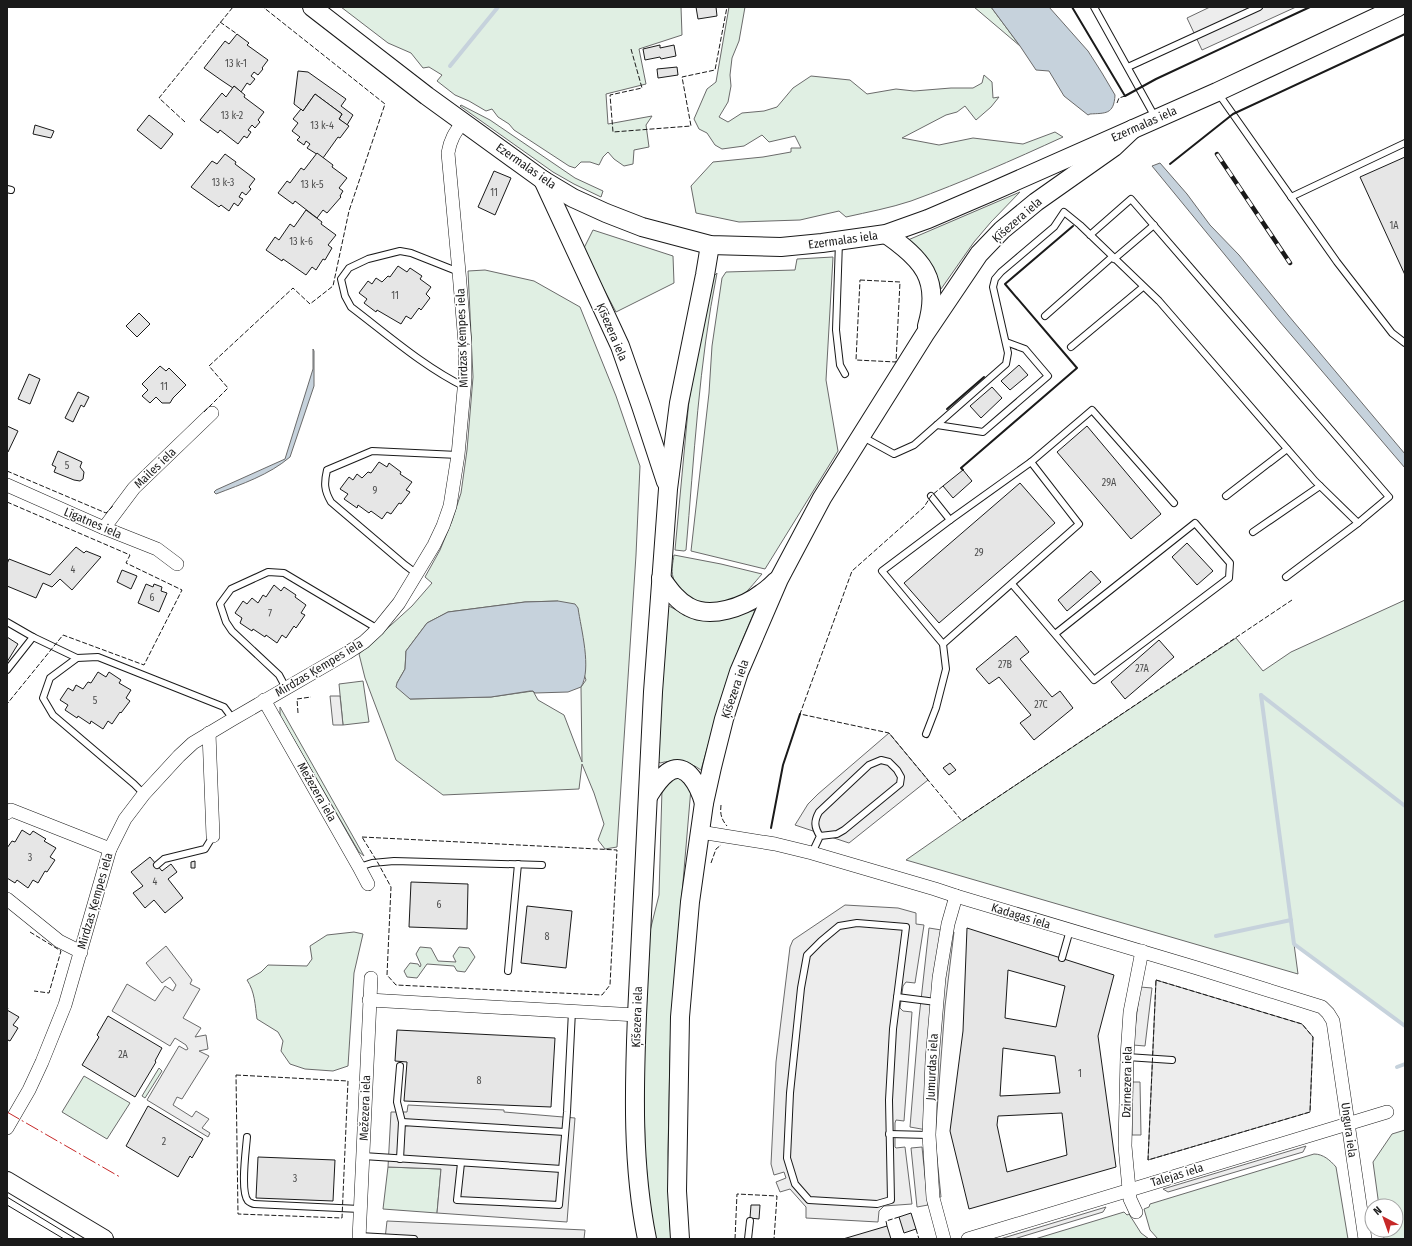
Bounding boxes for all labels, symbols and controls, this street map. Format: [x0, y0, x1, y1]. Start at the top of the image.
house number: 13 k-1 [225, 58, 247, 70]
street label: Ezermalas iela [1109, 103, 1179, 145]
house number: 13 k-2 [221, 110, 244, 122]
house number: 13 k-4 [310, 120, 334, 132]
street label: Ezermalas iela [493, 140, 559, 192]
house number: 13 k-3 [212, 177, 235, 189]
house number: 13 k-5 [300, 179, 324, 191]
house number: 11 [490, 187, 498, 199]
street label: Ķīšezera iela [989, 195, 1045, 246]
house number: 1A [1389, 220, 1399, 232]
street label: Ezermalas iela [807, 228, 879, 252]
house number: 13 k-6 [289, 236, 313, 248]
street label: Mirdzas Ķempes iela [453, 288, 472, 388]
house number: 11 [391, 290, 399, 302]
street label: Ķīšezera iela [593, 301, 630, 363]
house number: 11 [160, 381, 168, 393]
street label: Mailes iela [131, 445, 179, 491]
house number: 5 [65, 460, 70, 472]
house number: 29A [1102, 477, 1117, 489]
house number: 9 [373, 485, 378, 497]
street label: Līgatnes iela [62, 505, 124, 542]
house number: 29 [974, 547, 984, 559]
house number: 4 [71, 564, 76, 576]
house number: 6 [150, 592, 155, 604]
house number: 7 [268, 608, 272, 620]
street label: Mirdzas Ķempes iela [273, 636, 366, 701]
street label: Ķīšezera iela [718, 658, 753, 721]
house number: 27B [998, 659, 1012, 671]
house number: 27A [1135, 663, 1149, 675]
house number: 5 [93, 695, 98, 707]
house number: 27C [1034, 699, 1048, 711]
street label: Mežezera iela [294, 760, 340, 824]
street label: Mirdzas Ķempes iela [75, 851, 116, 951]
house number: 3 [28, 852, 33, 864]
house number: 4 [153, 876, 158, 888]
house number: 6 [437, 899, 442, 911]
street label: Kadagas iela [990, 900, 1053, 932]
house number: 8 [545, 931, 550, 943]
street label: Ķīšezera iela [629, 986, 646, 1048]
street label: Jumurdas iela [923, 1033, 941, 1101]
street label: Dzirnezera iela [1119, 1046, 1135, 1118]
house number: 2A [118, 1049, 129, 1061]
house number: 1 [1078, 1068, 1082, 1080]
street label: Mežezera iela [357, 1075, 373, 1141]
house number: 8 [477, 1075, 482, 1087]
street label: Ungura iela [1338, 1101, 1360, 1159]
house number: 2 [162, 1136, 167, 1148]
street label: Talejas iela [1149, 1160, 1205, 1190]
house number: 3 [293, 1173, 298, 1185]
north arrow [1364, 1198, 1404, 1238]
text: N [1371, 1204, 1385, 1218]

